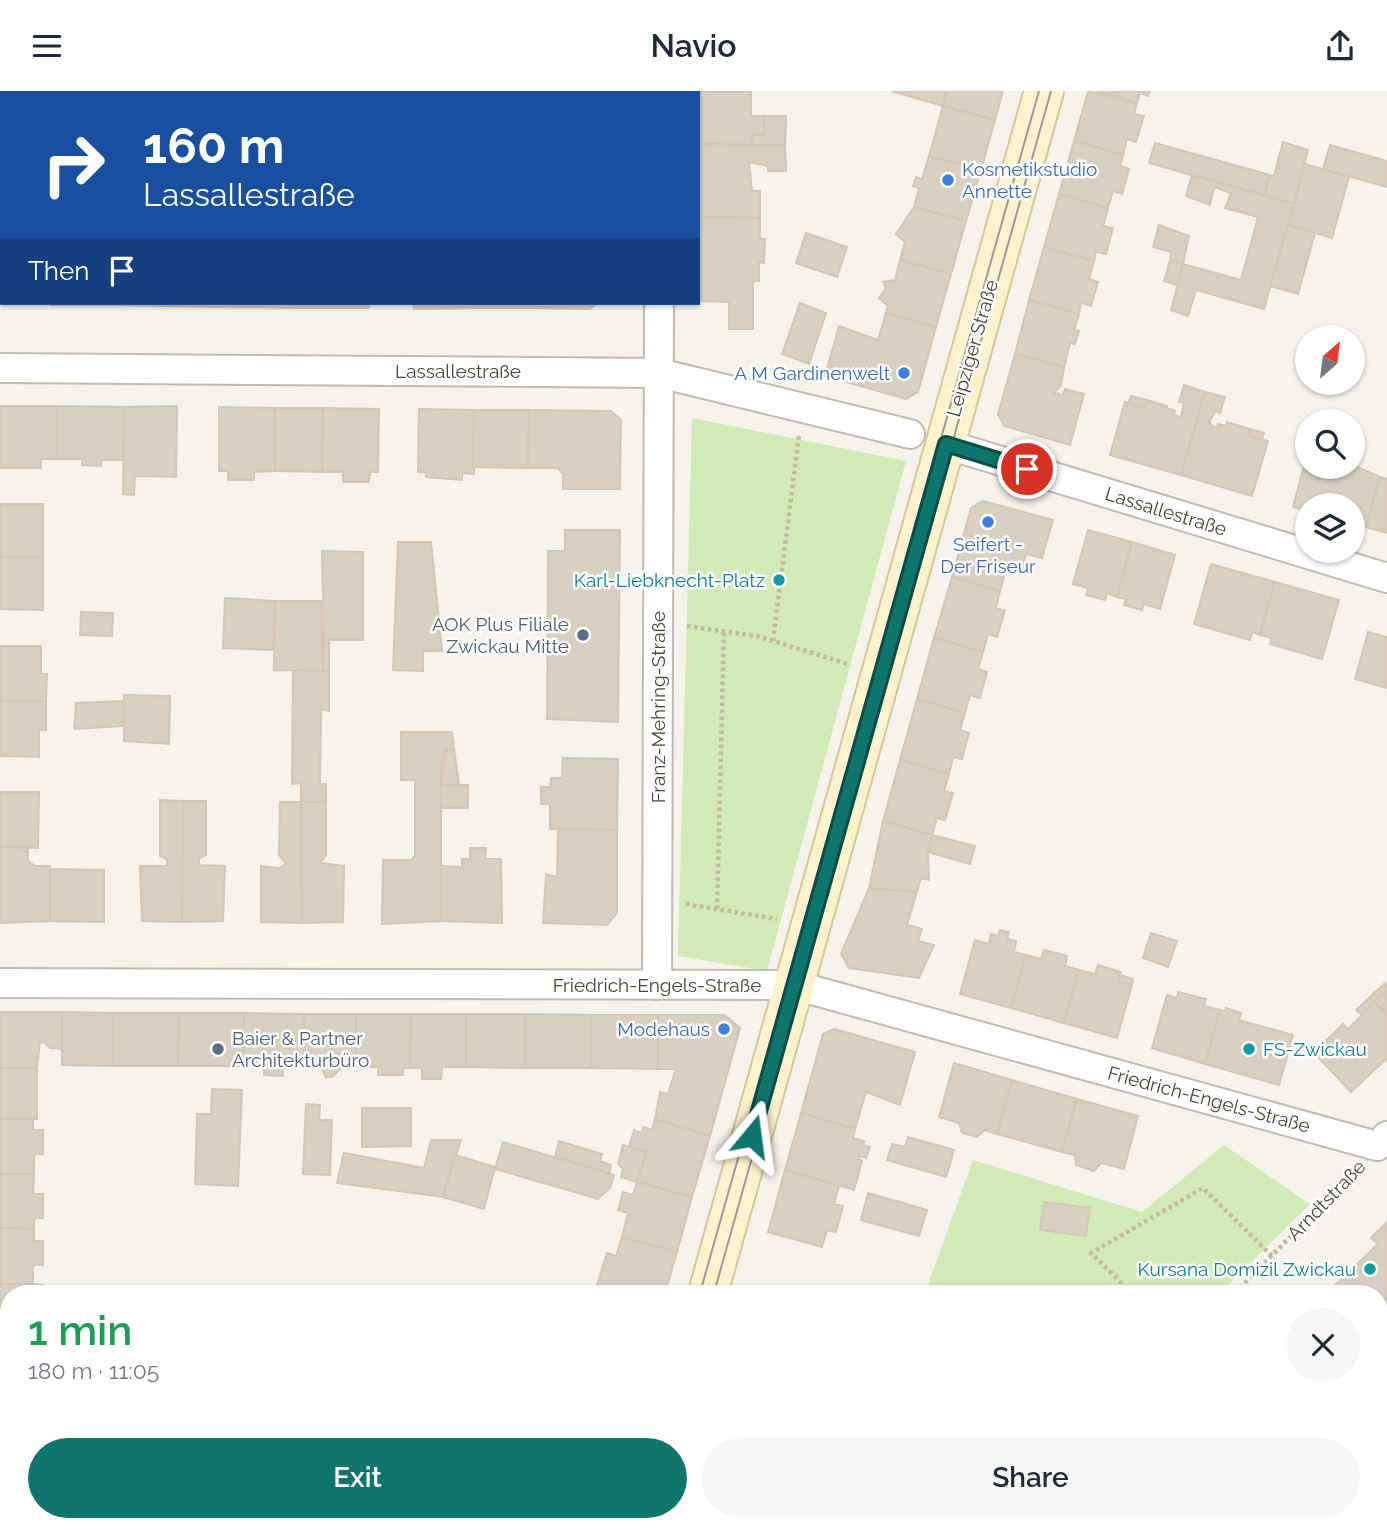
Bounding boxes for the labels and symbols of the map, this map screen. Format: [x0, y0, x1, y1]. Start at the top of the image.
place label: Kosmetikstudio Annette [962, 158, 1097, 202]
marker: Kosmetikstudio Annette [940, 172, 956, 188]
street label: Leipziger Straße [942, 277, 1002, 419]
north arrow [1295, 325, 1365, 395]
street label: Lassallestraße [395, 360, 521, 382]
place label: A M Gardinenwelt [734, 362, 891, 384]
marker: A M Gardinenwelt [896, 365, 912, 381]
pin [997, 439, 1057, 499]
street label: Lassallestraße [1103, 482, 1229, 540]
marker: Seifert - Der Friseur [980, 514, 996, 530]
place label: Seifert - Der Friseur [940, 533, 1036, 577]
place label: Karl-Liebknecht-Platz [574, 569, 765, 591]
marker: Karl-Liebknecht-Platz [771, 572, 787, 588]
street label: Franz-Mehring-Straße [647, 611, 669, 803]
place label: AOK Plus Filiale Zwickau Mitte [432, 613, 569, 657]
marker: AOK Plus Filiale Zwickau Mitte [575, 627, 591, 643]
street label: Friedrich-Engels-Straße [553, 974, 761, 996]
place label: Modehaus [617, 1018, 710, 1040]
marker: Modehaus [716, 1021, 732, 1037]
place label: Baier & Partner Architekturbüro [232, 1027, 369, 1071]
place label: FS-Zwickau [1263, 1038, 1367, 1060]
marker: Baier & Partner Architekturbüro [210, 1041, 226, 1057]
marker: FS-Zwickau [1241, 1041, 1257, 1057]
street label: Friedrich-Engels-Straße [1105, 1061, 1313, 1137]
position arrow [715, 1099, 789, 1173]
street label: Arndtstraße [1282, 1155, 1370, 1245]
place label: Kursana Domizil Zwickau [1138, 1258, 1356, 1280]
marker: Kursana Domizil Zwickau [1362, 1261, 1378, 1277]

